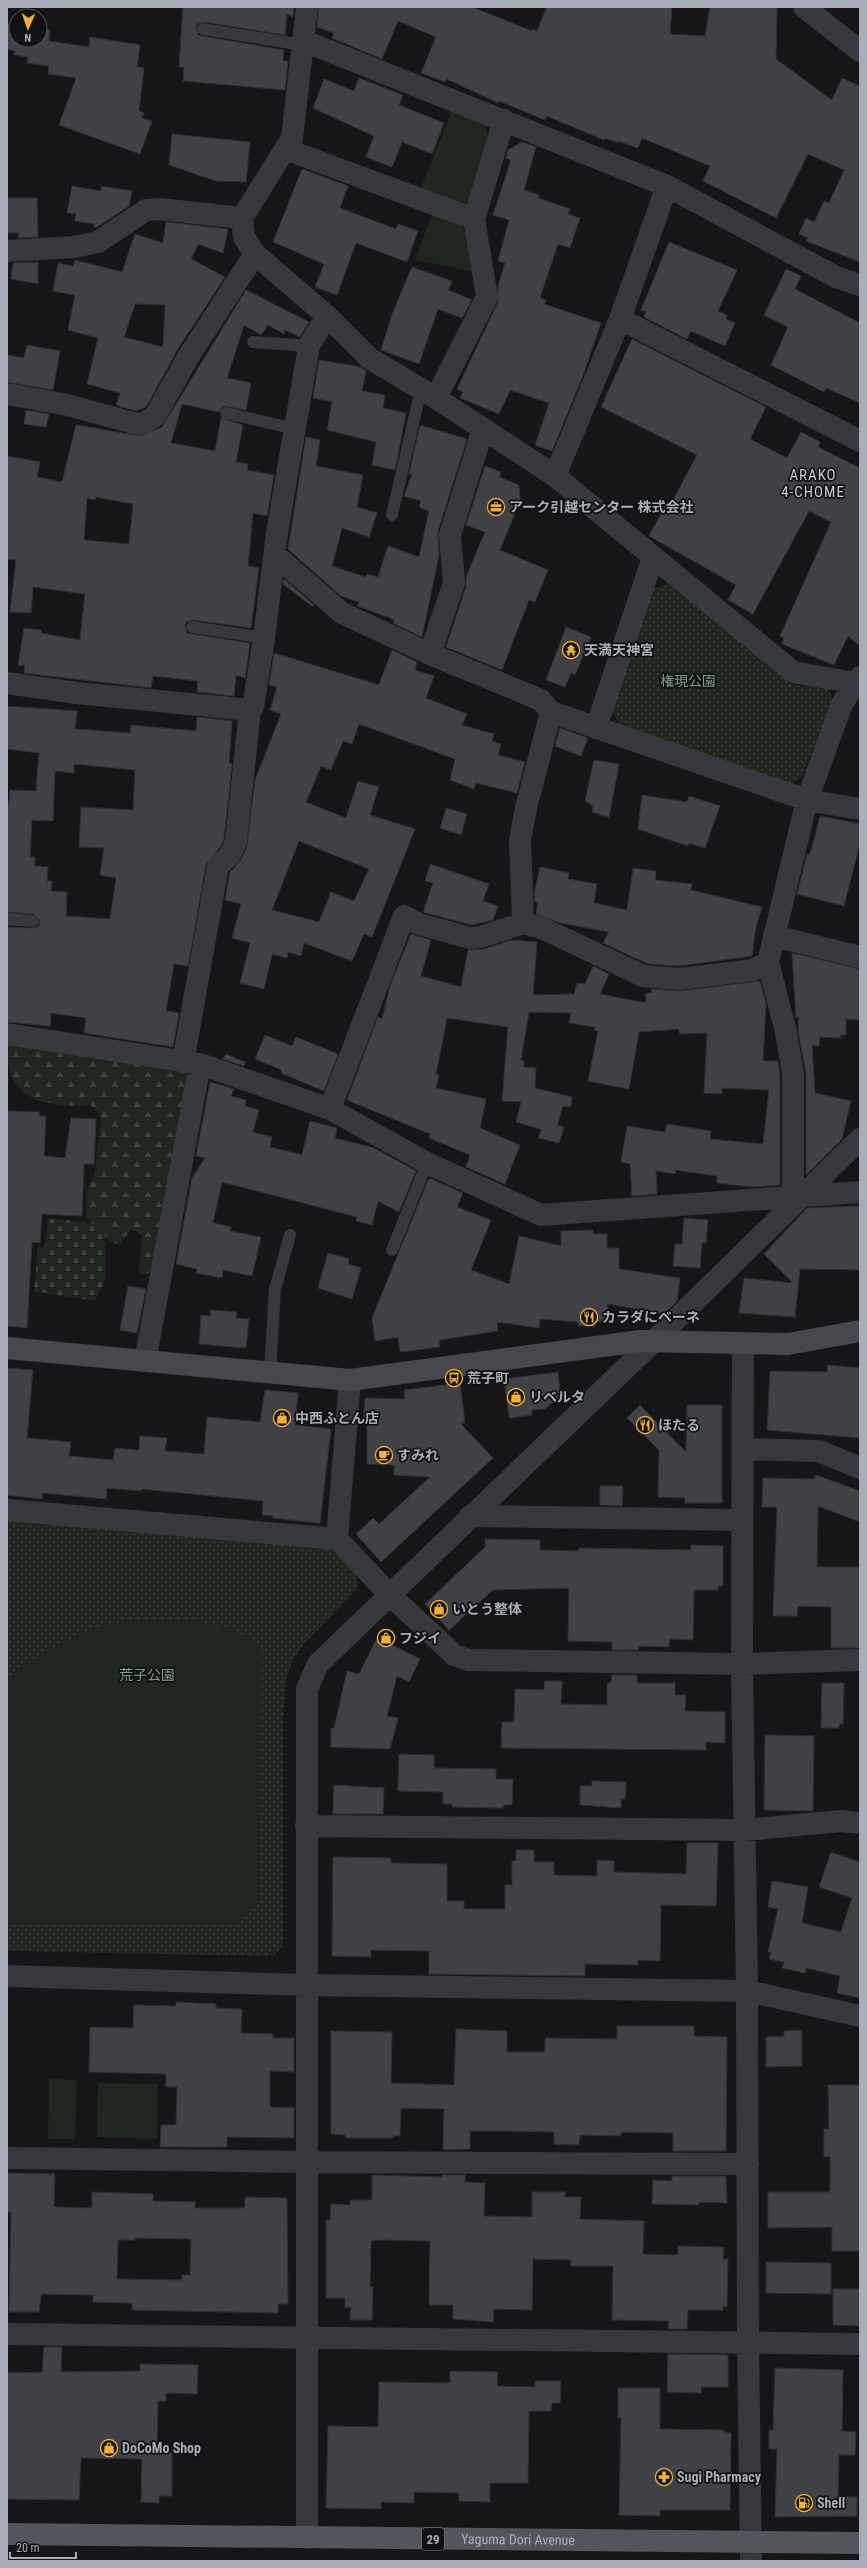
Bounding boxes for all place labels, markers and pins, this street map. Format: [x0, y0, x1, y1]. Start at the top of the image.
office icon: アーク引越センター 株式会社 [486, 497, 506, 517]
place label: アーク引越センター 株式会社 [509, 499, 693, 515]
temple icon: 天満天神宮 [561, 640, 581, 660]
place label: 天満天神宮 [584, 642, 654, 658]
restaurant icon: カラダにベーネ [579, 1307, 599, 1327]
place label: カラダにベーネ [602, 1309, 700, 1325]
bus stop icon: 荒子町 [444, 1368, 464, 1388]
place label: 荒子町 [467, 1370, 509, 1386]
shop icon: リベルタ [506, 1387, 526, 1407]
place label: リベルタ [529, 1389, 585, 1405]
shop icon: 中西ふとん店 [272, 1408, 292, 1428]
place label: 中西ふとん店 [295, 1410, 379, 1426]
restaurant icon: ほたる [635, 1415, 655, 1435]
place label: ほたる [658, 1417, 700, 1433]
cafe icon: すみれ [374, 1445, 394, 1465]
place label: すみれ [397, 1447, 439, 1463]
shop icon: いとう整体 [429, 1599, 449, 1619]
place label: いとう整体 [452, 1601, 522, 1617]
shop icon: フジイ [376, 1628, 396, 1648]
place label: フジイ [399, 1630, 441, 1646]
shop icon: DoCoMo Shop [99, 2438, 119, 2458]
place label: DoCoMo Shop [122, 2440, 201, 2456]
pharmacy icon: Sugi Pharmacy [654, 2467, 674, 2487]
place label: Sugi Pharmacy [677, 2469, 762, 2485]
fuel station icon: Shell [794, 2493, 814, 2513]
place label: Shell [817, 2495, 845, 2511]

